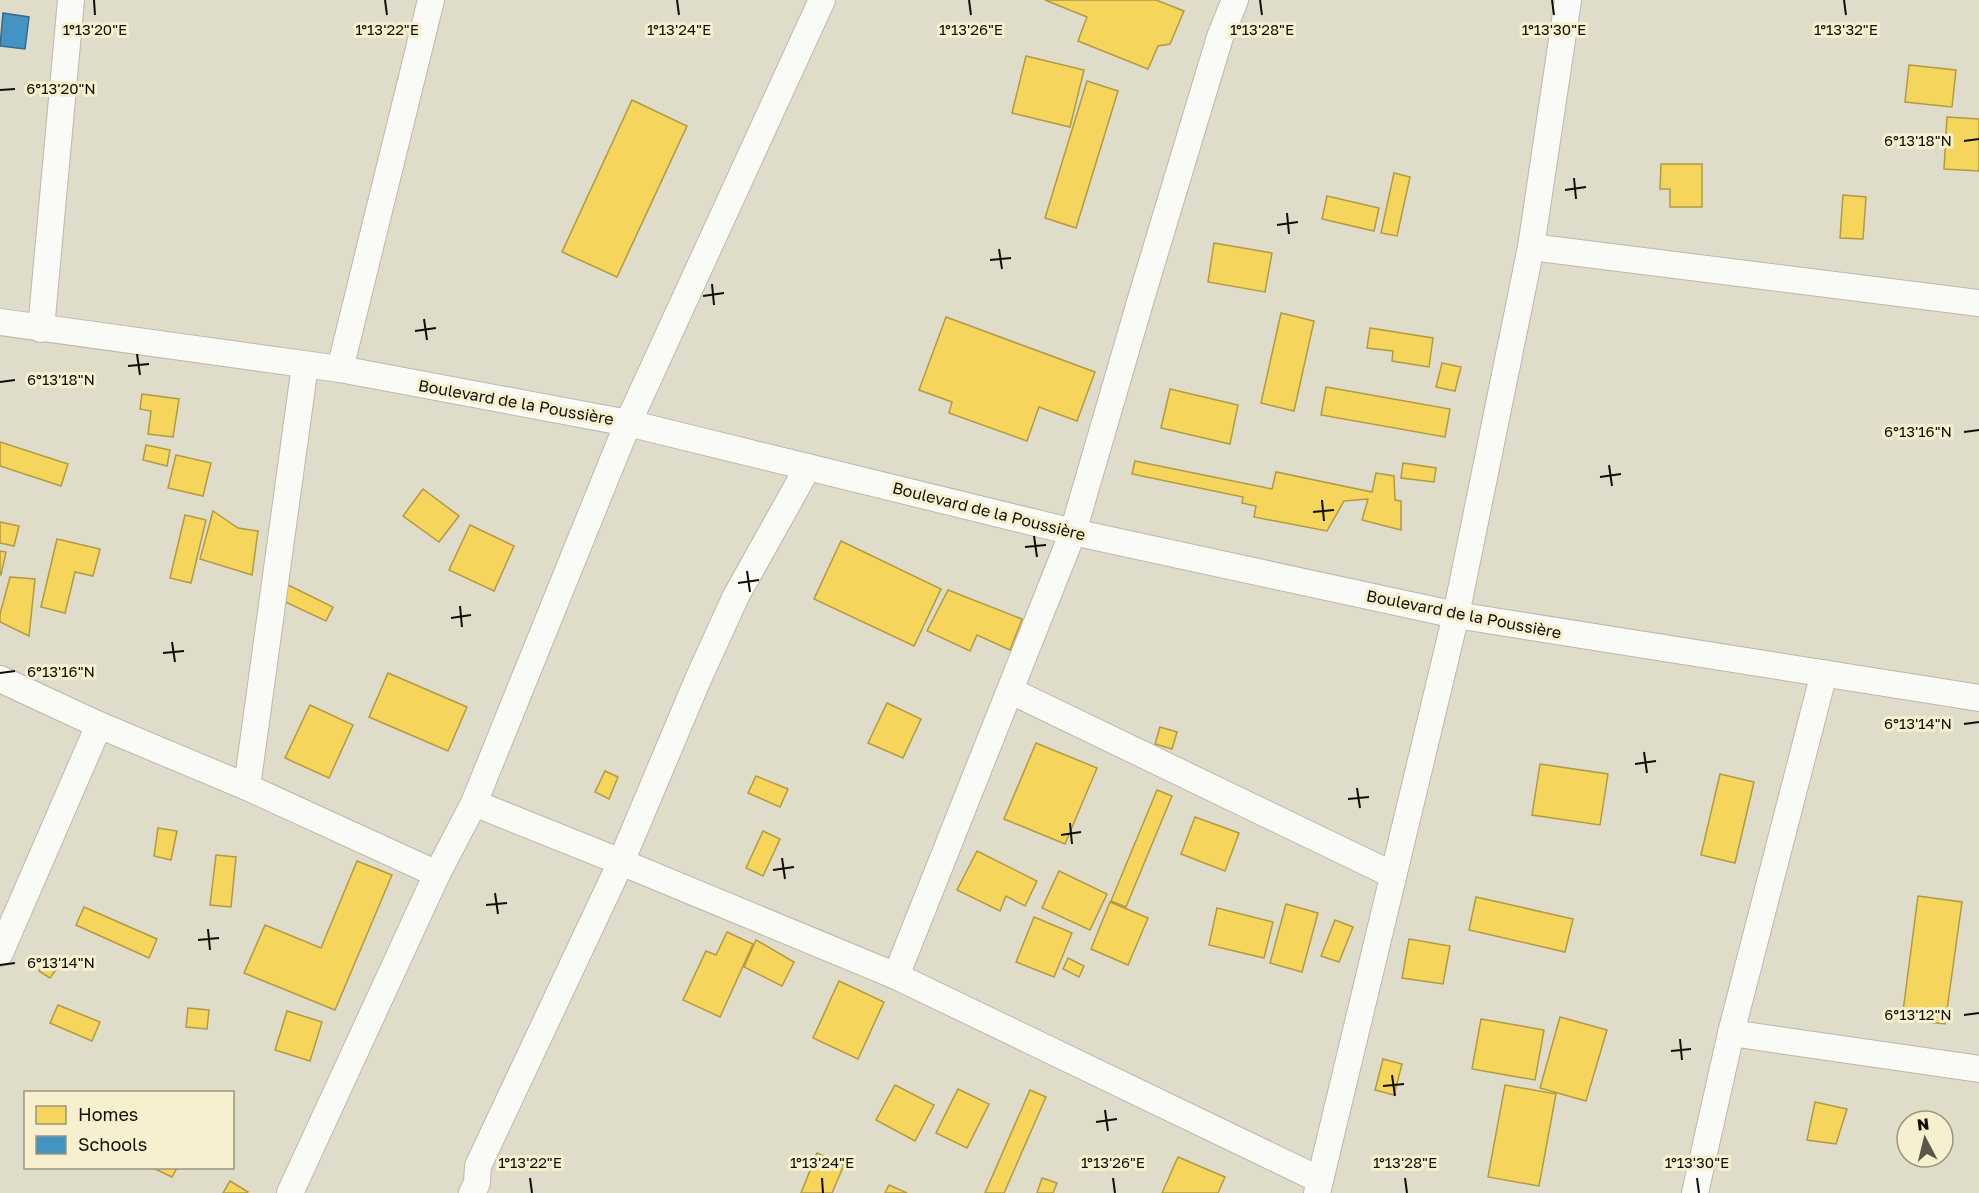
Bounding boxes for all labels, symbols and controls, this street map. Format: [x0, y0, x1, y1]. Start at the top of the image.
text: 1°13'20"E [63, 20, 127, 38]
text: 1°13'22"E [355, 20, 419, 38]
text: 1°13'24"E [647, 20, 711, 38]
text: 1°13'26"E [939, 20, 1003, 38]
text: 1°13'28"E [1230, 20, 1294, 38]
text: 1°13'30"E [1522, 20, 1586, 38]
text: 1°13'32"E [1814, 20, 1878, 38]
text: 6°13'20"N [26, 79, 96, 97]
text: 6°13'18"N [1884, 131, 1952, 149]
text: 6°13'18"N [27, 370, 95, 388]
street label: Boulevard de la Poussière [417, 375, 615, 429]
text: 6°13'16"N [1884, 422, 1952, 440]
street label: Boulevard de la Poussière [890, 477, 1088, 545]
street label: Boulevard de la Poussière [1365, 585, 1563, 643]
text: 6°13'16"N [27, 662, 95, 680]
text: 6°13'14"N [1884, 714, 1952, 732]
text: 6°13'14"N [27, 953, 95, 971]
text: 6°13'12"N [1884, 1005, 1952, 1023]
legend [24, 1091, 234, 1169]
text: Homes [78, 1103, 138, 1125]
north arrow [1895, 1109, 1955, 1169]
text: N [1916, 1113, 1930, 1135]
text: Schools [78, 1133, 147, 1155]
text: 1°13'22"E [498, 1153, 562, 1171]
text: 1°13'24"E [790, 1153, 854, 1171]
text: 1°13'26"E [1081, 1153, 1145, 1171]
text: 1°13'28"E [1373, 1153, 1437, 1171]
text: 1°13'30"E [1665, 1153, 1729, 1171]

